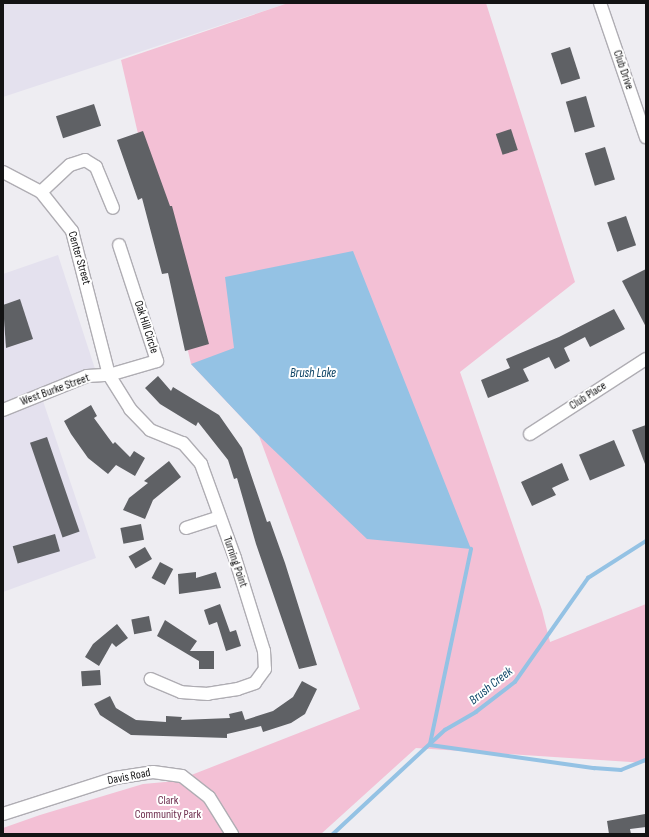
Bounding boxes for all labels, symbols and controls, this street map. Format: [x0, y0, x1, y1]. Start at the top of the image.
street label: Club Drive [610, 48, 636, 92]
street label: Center Street [65, 230, 93, 286]
street label: Oak Hill Circle [131, 299, 161, 355]
water label: Brush Lake [290, 365, 336, 381]
street label: West Burke Street [18, 371, 92, 409]
street label: Club Place [567, 379, 609, 413]
street label: Turning Point [220, 535, 250, 589]
water label: Brush Creek [466, 664, 516, 708]
street label: Davis Road [106, 766, 152, 788]
park label: Clark Community Park [135, 794, 201, 822]

